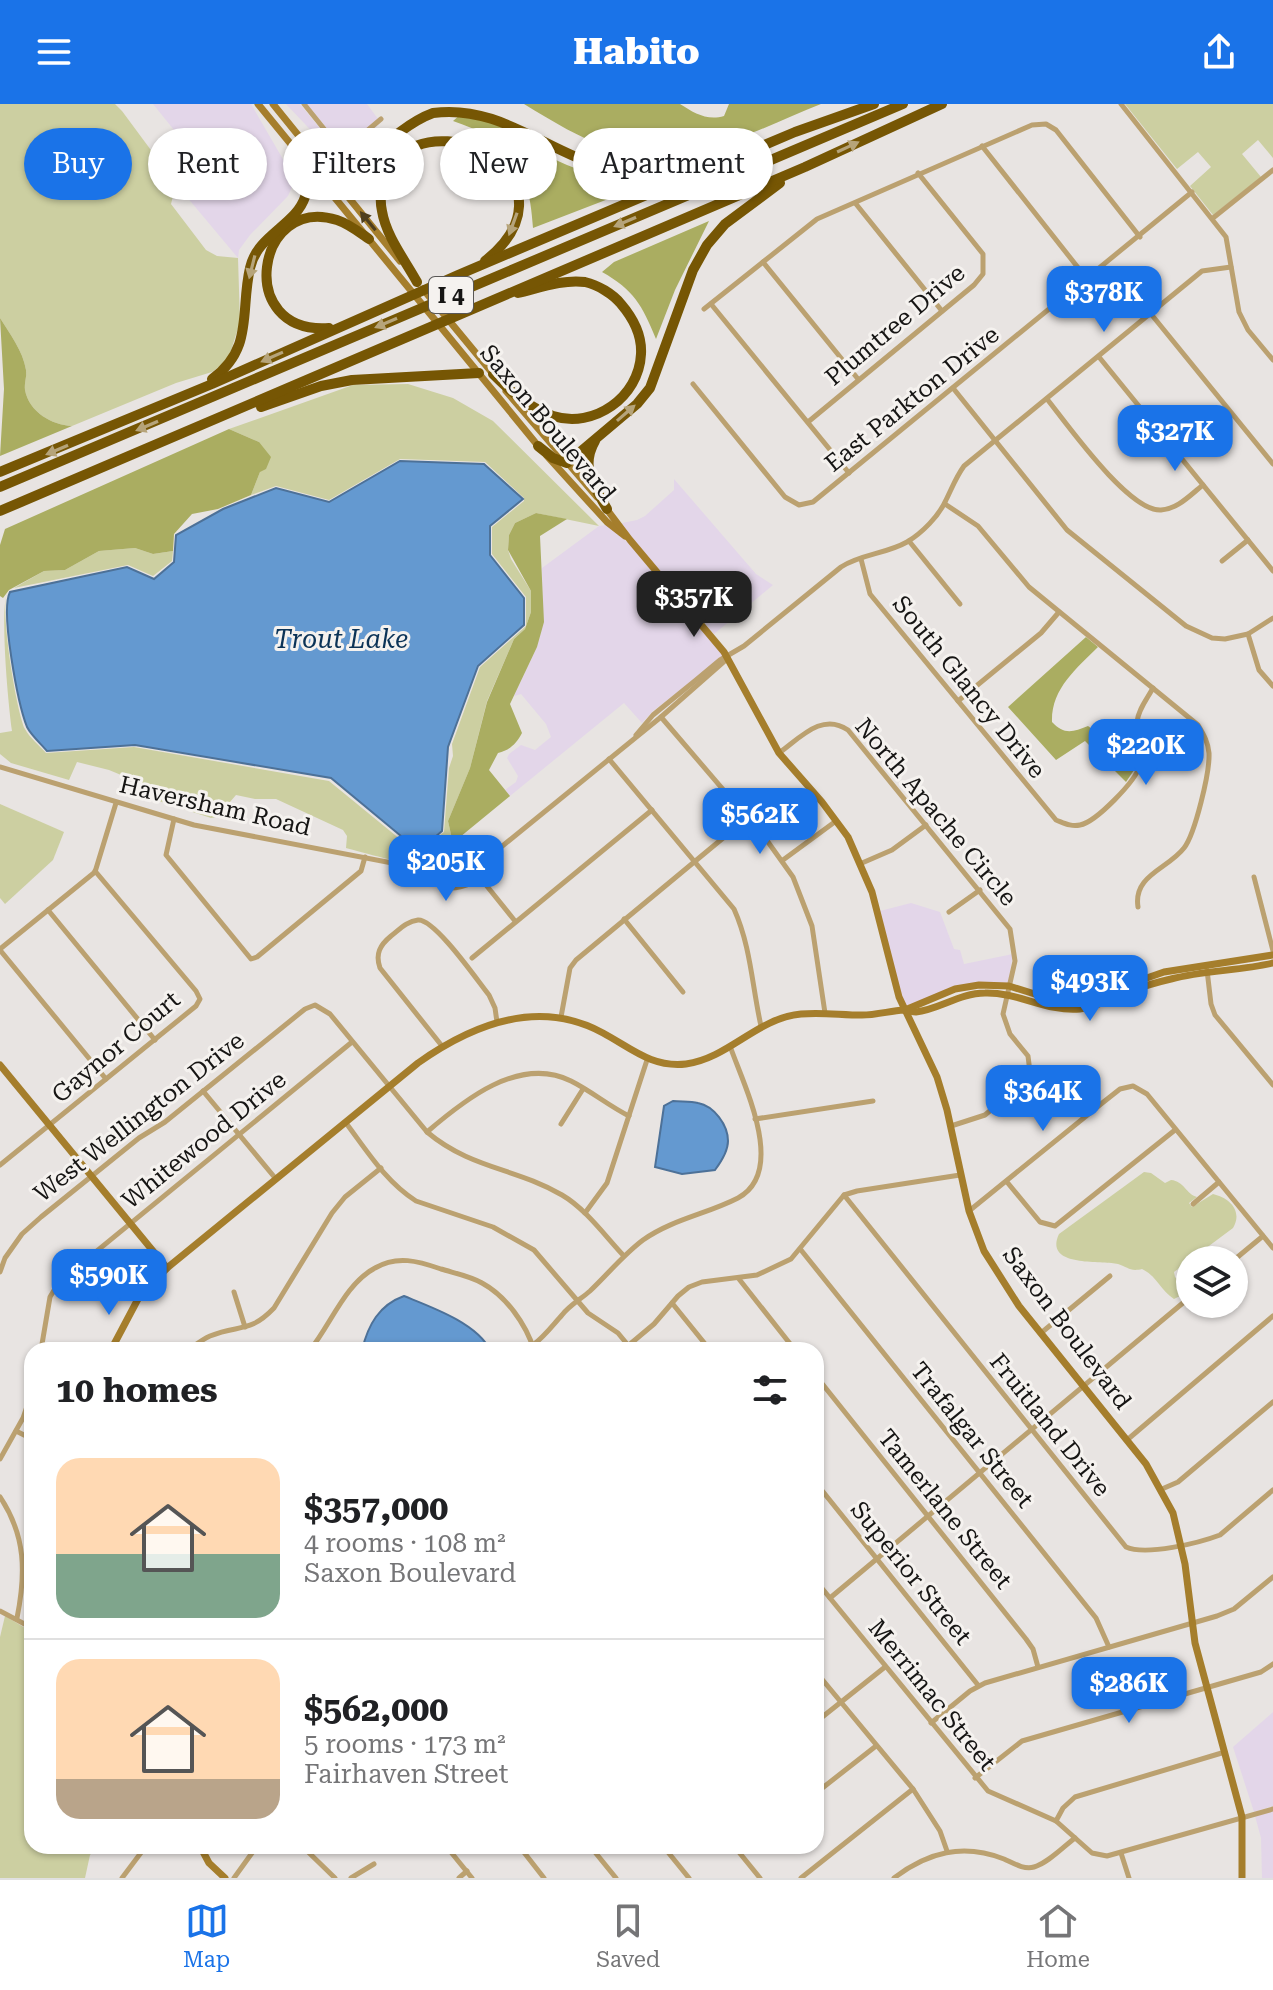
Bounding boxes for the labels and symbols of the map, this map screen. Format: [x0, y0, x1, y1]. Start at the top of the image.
one-way arrow [836, 140, 860, 154]
one-way arrow [360, 211, 377, 231]
one-way arrow [507, 212, 519, 236]
one-way arrow [613, 216, 637, 229]
one-way arrow [245, 255, 258, 280]
street label: Plumtree Drive [820, 259, 970, 391]
pin: $378K [1048, 266, 1160, 334]
road number: I 4 [429, 277, 473, 313]
one-way arrow [374, 316, 397, 329]
street label: East Parkton Drive [819, 320, 1005, 478]
street label: Saxon Boulevard [474, 339, 622, 507]
one-way arrow [260, 350, 283, 364]
one-way arrow [616, 405, 636, 422]
pin: $327K [1119, 405, 1231, 473]
one-way arrow [135, 419, 159, 432]
one-way arrow [45, 443, 68, 456]
pin: $357K [638, 571, 750, 639]
street label: South Glancy Drive [887, 590, 1051, 784]
water label: Trout Lake [274, 624, 408, 654]
street label: North Apache Circle [849, 713, 1023, 911]
pin: $220K [1090, 719, 1202, 787]
street label: Haversham Road [117, 770, 313, 842]
pin: $562K [704, 788, 816, 856]
pin: $205K [390, 835, 502, 903]
pin: $493K [1034, 955, 1146, 1023]
street label: Gaynor Court [46, 985, 186, 1109]
street label: West Wellington Drive [28, 1026, 250, 1208]
street label: Whitewood Drive [117, 1065, 291, 1215]
pin: $364K [987, 1065, 1099, 1133]
street label: Saxon Boulevard [997, 1241, 1137, 1415]
pin: $590K [53, 1249, 165, 1317]
street label: Fruitland Drive [984, 1348, 1116, 1502]
street label: Trafalgar Street [905, 1357, 1039, 1513]
street label: Tamerlane Street [872, 1424, 1018, 1594]
street label: Superior Street [845, 1496, 977, 1650]
street label: Merrimac Street [863, 1614, 1001, 1776]
pin: $286K [1073, 1657, 1185, 1725]

